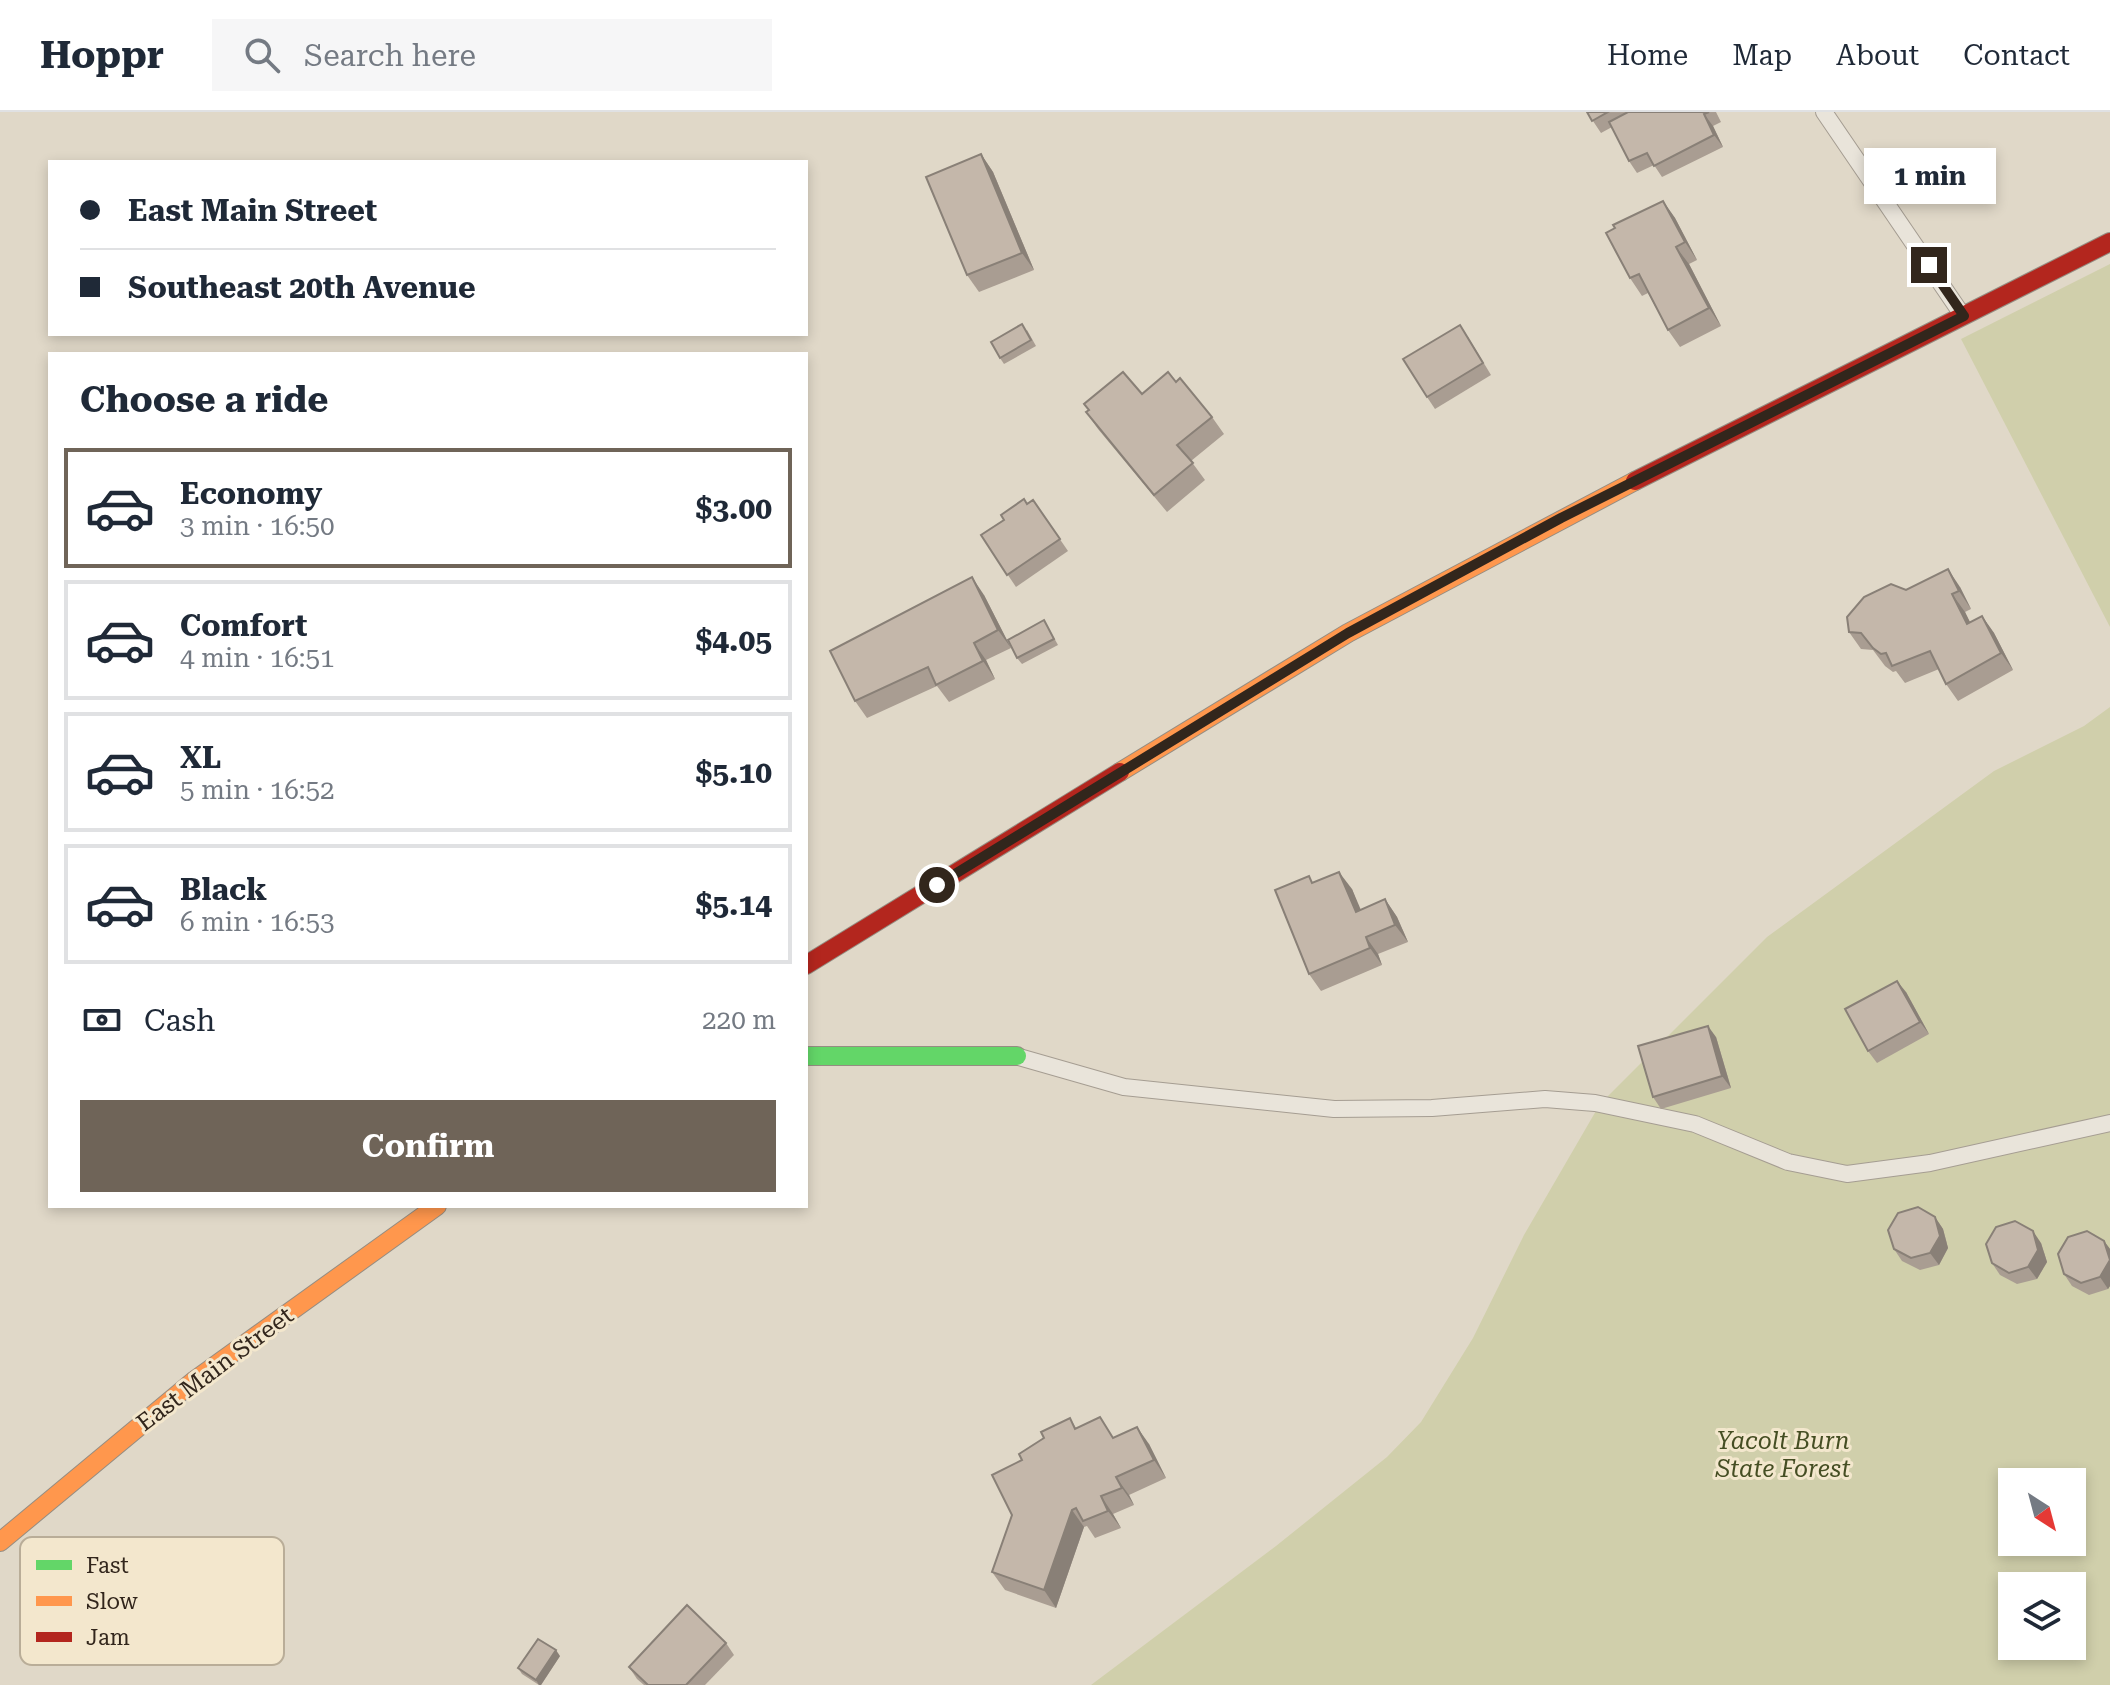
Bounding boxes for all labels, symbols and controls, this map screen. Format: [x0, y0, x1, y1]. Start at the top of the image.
search box [212, 19, 772, 91]
text: Hoppr [40, 33, 164, 77]
icon: search [240, 33, 284, 77]
text: Search here [304, 38, 476, 73]
text: Home [1607, 39, 1688, 72]
text: Map [1732, 39, 1792, 72]
text: About [1836, 39, 1919, 72]
text: Contact [1963, 39, 2070, 72]
callout: 1 min [1863, 149, 1995, 205]
text: 1 min [1894, 161, 1966, 191]
text: East Main Street [128, 193, 377, 228]
route end [1911, 247, 1947, 283]
text: Southeast 20th Avenue [128, 270, 476, 305]
text: Choose a ride [80, 379, 328, 421]
icon: car [84, 472, 156, 544]
text: Economy [180, 476, 322, 511]
text: $3.00 [695, 491, 772, 526]
text: 3 min · 16:50 [180, 511, 335, 541]
icon: car [84, 604, 156, 676]
text: Comfort [180, 608, 307, 643]
text: $4.05 [695, 623, 772, 658]
text: 4 min · 16:51 [180, 643, 335, 673]
icon: car [84, 736, 156, 808]
text: XL [180, 740, 221, 775]
text: $5.10 [695, 755, 772, 790]
text: 5 min · 16:52 [180, 775, 335, 805]
route start [919, 867, 955, 903]
icon: car [84, 868, 156, 940]
text: Black [180, 872, 267, 907]
text: $5.14 [695, 887, 772, 922]
text: 6 min · 16:53 [180, 907, 335, 937]
icon: cash [80, 998, 124, 1042]
text: Cash [144, 1003, 215, 1038]
text: 220 m [702, 1005, 776, 1035]
button: Confirm [80, 1100, 776, 1192]
street label: East Main Street [131, 1301, 299, 1437]
park label: Yacolt Burn State Forest [1715, 1427, 1850, 1483]
north arrow [1998, 1468, 2086, 1556]
map controls [1998, 1468, 2086, 1660]
legend [20, 1537, 284, 1665]
text: Fast [86, 1553, 129, 1578]
button: layers [1998, 1572, 2086, 1660]
text: Slow [86, 1589, 139, 1614]
text: Jam [86, 1625, 130, 1650]

